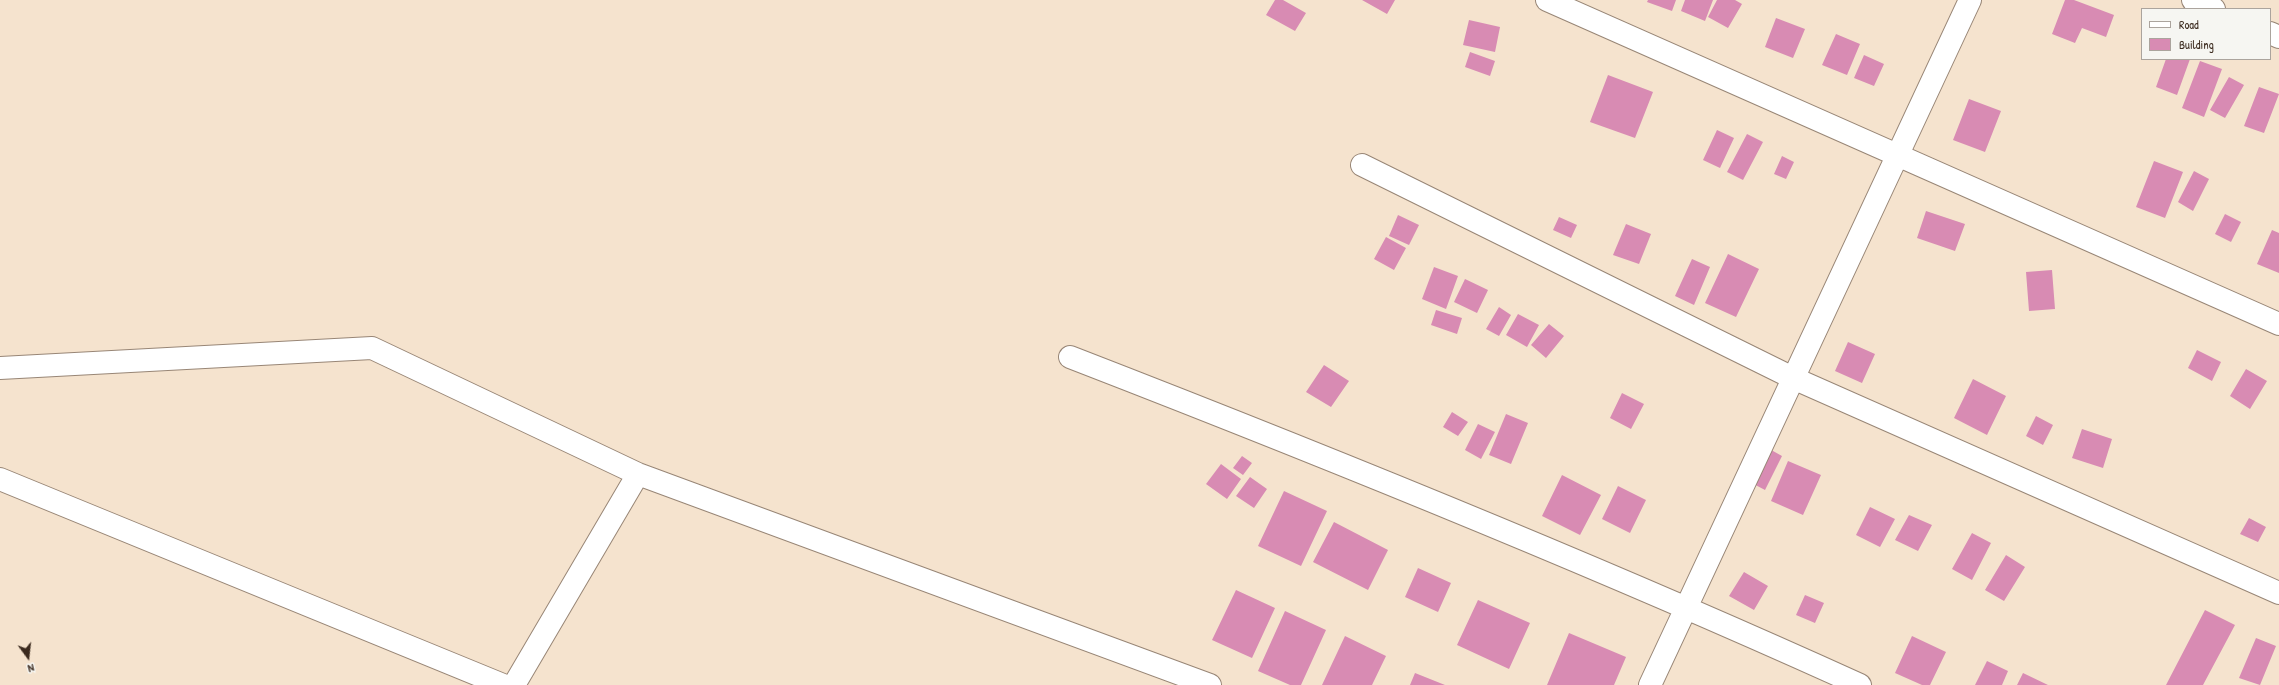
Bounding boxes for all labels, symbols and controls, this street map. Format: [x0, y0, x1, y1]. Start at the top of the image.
legend [2141, 8, 2271, 60]
text: Road [2179, 16, 2199, 33]
text: Building [2179, 36, 2214, 53]
north arrow [8, 637, 48, 677]
text: N [26, 661, 36, 676]

